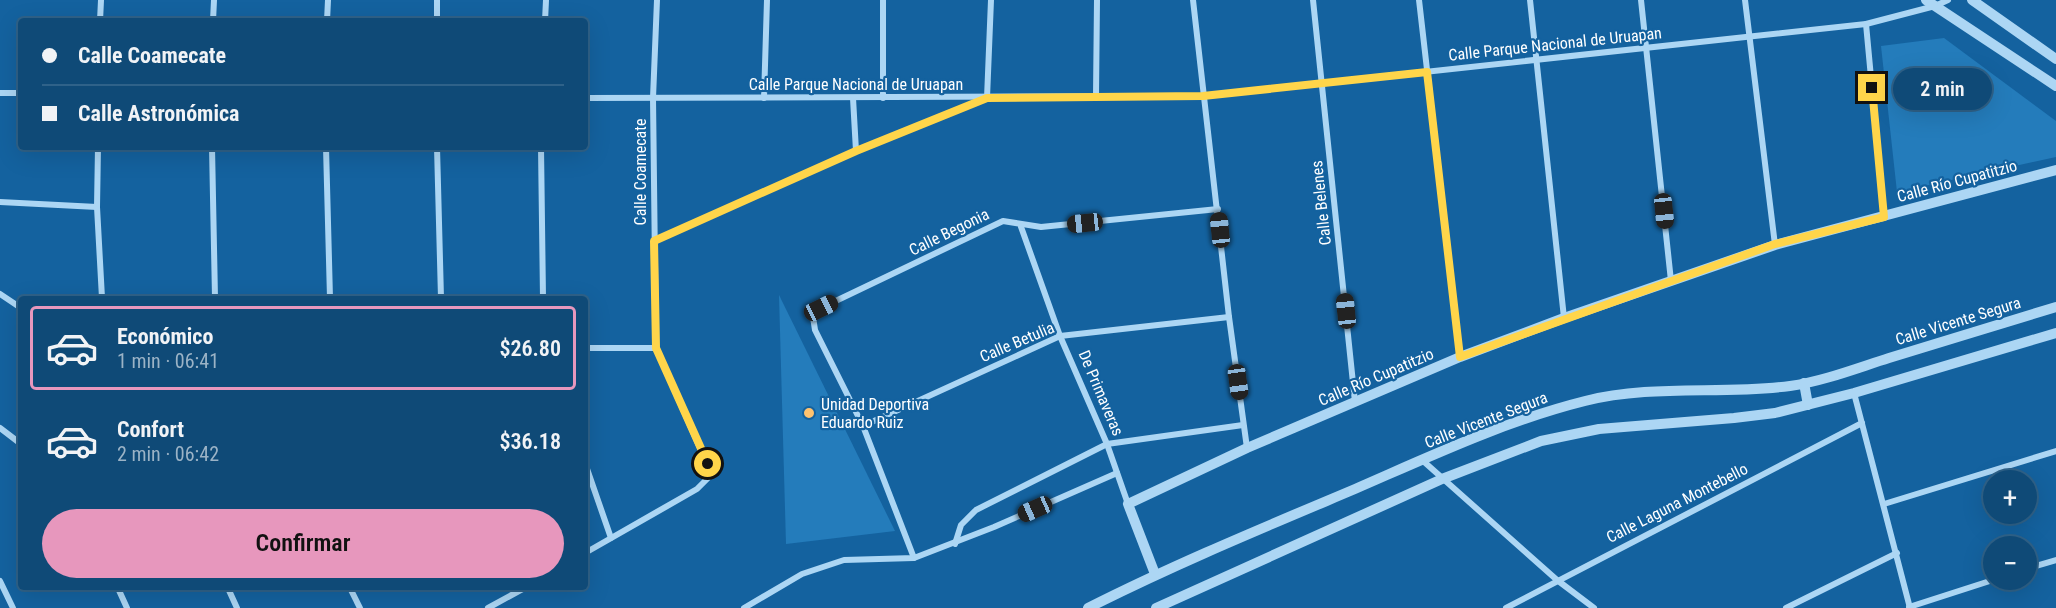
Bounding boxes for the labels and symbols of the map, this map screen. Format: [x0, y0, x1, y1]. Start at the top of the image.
street label: Calle Parque Nacional de Uruapan [1447, 23, 1663, 65]
callout: 2 min [1893, 67, 1992, 109]
route end [1858, 74, 1885, 101]
street label: Calle Parque Nacional de Uruapan [749, 75, 963, 94]
street label: Calle Coamecate [631, 119, 650, 225]
street label: Calle Río Cupatitzio [1895, 156, 2019, 206]
street label: Calle Belenes [1307, 160, 1335, 246]
car [1653, 192, 1675, 230]
street label: Calle Begonia [906, 205, 992, 259]
car [1209, 211, 1231, 249]
car [1066, 212, 1104, 234]
car [801, 292, 841, 324]
car [1335, 292, 1357, 330]
street label: Calle Vicente Segura [1893, 293, 2023, 349]
street label: Calle Betulia [977, 318, 1057, 366]
street label: Calle Río Cupatitzio [1315, 344, 1437, 410]
street label: De Primaveras [1074, 347, 1128, 439]
car [1227, 363, 1249, 401]
street label: Calle Vicente Segura [1422, 388, 1550, 452]
place label: Unidad Deportiva Eduardo Ruiz [821, 395, 929, 432]
marker: Unidad Deportiva Eduardo Ruiz [802, 406, 816, 420]
route start [694, 450, 721, 477]
street label: Calle Laguna Montebello [1603, 459, 1751, 547]
car [1015, 493, 1055, 525]

